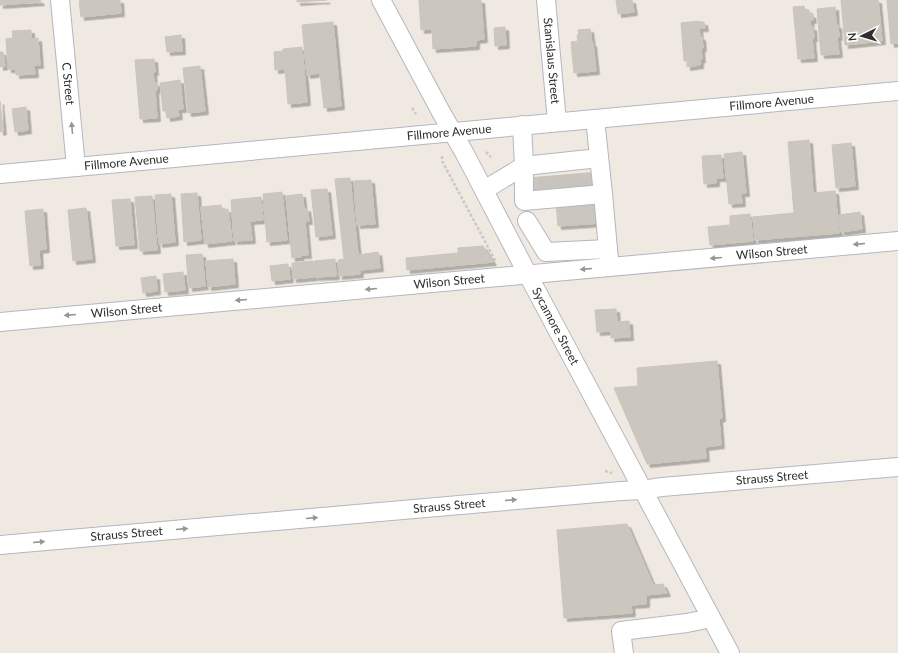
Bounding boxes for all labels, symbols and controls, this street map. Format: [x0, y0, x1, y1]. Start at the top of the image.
north arrow [842, 16, 882, 56]
street label: Stanislaus Street [541, 17, 563, 105]
text: N [845, 32, 858, 42]
street label: C Street [59, 62, 78, 106]
street label: Fillmore Avenue [729, 91, 815, 114]
street label: Fillmore Avenue [406, 121, 492, 143]
one-way arrow [69, 122, 75, 134]
street label: Fillmore Avenue [83, 150, 169, 173]
street label: Wilson Street [736, 241, 809, 263]
one-way arrow [853, 241, 865, 248]
one-way arrow [710, 254, 722, 261]
one-way arrow [580, 266, 592, 273]
street label: Wilson Street [413, 270, 486, 292]
one-way arrow [365, 285, 377, 292]
street label: Sycamore Street [529, 285, 583, 368]
one-way arrow [235, 297, 247, 304]
street label: Wilson Street [90, 299, 163, 321]
one-way arrow [64, 312, 76, 319]
street label: Strauss Street [735, 467, 809, 488]
street label: Strauss Street [412, 495, 487, 516]
one-way arrow [505, 497, 517, 504]
one-way arrow [306, 514, 318, 521]
street label: Strauss Street [90, 523, 164, 544]
one-way arrow [176, 526, 188, 533]
one-way arrow [33, 538, 45, 545]

